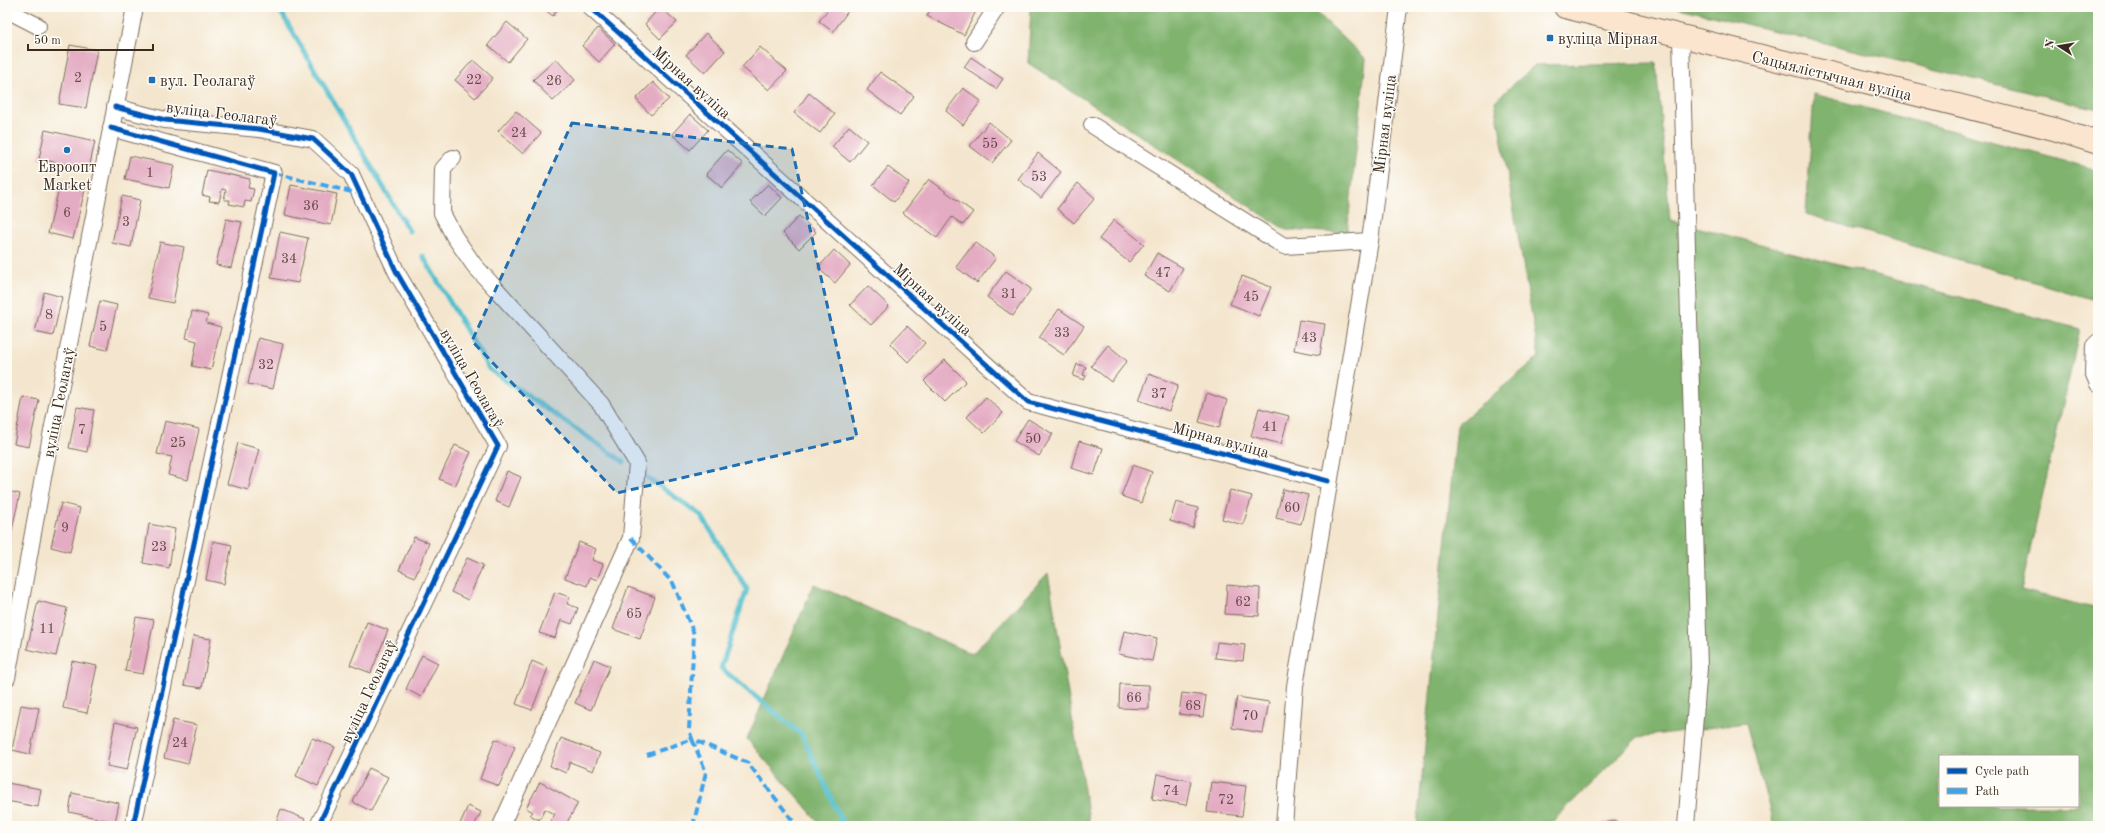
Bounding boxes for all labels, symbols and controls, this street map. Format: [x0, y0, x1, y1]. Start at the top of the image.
scale bar [28, 26, 153, 52]
north arrow [2039, 26, 2079, 66]
place label: вуліца Мірная [1558, 32, 1658, 48]
marker: вуліца Мірная [1545, 33, 1555, 43]
text: 50 m [34, 34, 61, 47]
text: N [2044, 38, 2057, 49]
street label: Мірная вуліца [648, 44, 733, 123]
street label: Сацыялістычная вуліца [1750, 49, 1913, 105]
house number: 2 [74, 71, 82, 85]
house number: 22 [466, 73, 482, 87]
place label: вул. Геолагаў [160, 74, 256, 90]
house number: 26 [546, 74, 562, 88]
street label: Мірная вуліца [1372, 74, 1400, 175]
marker: вул. Геолагаў [147, 75, 157, 85]
street label: вуліца Геолагаў [165, 100, 279, 130]
house number: 24 [511, 126, 527, 140]
house number: 55 [982, 137, 998, 151]
marker: Евроопт Market [62, 145, 72, 155]
place label: Евроопт Market [37, 160, 97, 194]
house number: 1 [146, 166, 154, 180]
house number: 53 [1031, 170, 1047, 184]
house number: 36 [303, 199, 319, 213]
house number: 6 [63, 206, 71, 220]
house number: 3 [122, 215, 130, 229]
house number: 34 [281, 252, 297, 266]
street label: Мірная вуліца [889, 261, 974, 340]
house number: 47 [1155, 266, 1171, 280]
house number: 31 [1001, 287, 1017, 301]
house number: 45 [1243, 290, 1259, 304]
house number: 8 [45, 308, 53, 322]
house number: 5 [99, 320, 107, 334]
street label: вуліца Геолагаў [436, 326, 506, 432]
house number: 33 [1054, 326, 1070, 340]
house number: 43 [1301, 331, 1317, 345]
street label: вуліца Геолагаў [41, 345, 79, 459]
house number: 32 [258, 358, 274, 372]
house number: 37 [1151, 387, 1167, 401]
street label: Мірная вуліца [1170, 420, 1271, 462]
house number: 41 [1262, 420, 1278, 434]
house number: 7 [78, 423, 86, 437]
house number: 50 [1025, 432, 1041, 446]
house number: 25 [170, 436, 186, 450]
house number: 60 [1284, 501, 1300, 515]
house number: 9 [61, 521, 69, 535]
house number: 23 [151, 540, 167, 554]
house number: 62 [1235, 595, 1251, 609]
house number: 65 [626, 607, 642, 621]
house number: 11 [39, 622, 55, 636]
street label: вуліца Геолагаў [339, 637, 401, 746]
house number: 66 [1126, 691, 1142, 705]
house number: 68 [1185, 699, 1201, 713]
house number: 70 [1242, 709, 1258, 723]
house number: 24 [172, 736, 188, 750]
legend [1939, 755, 2079, 807]
text: Cycle path [1975, 766, 2030, 778]
house number: 74 [1163, 784, 1179, 798]
text: Path [1975, 786, 2000, 798]
house number: 72 [1218, 793, 1234, 807]

